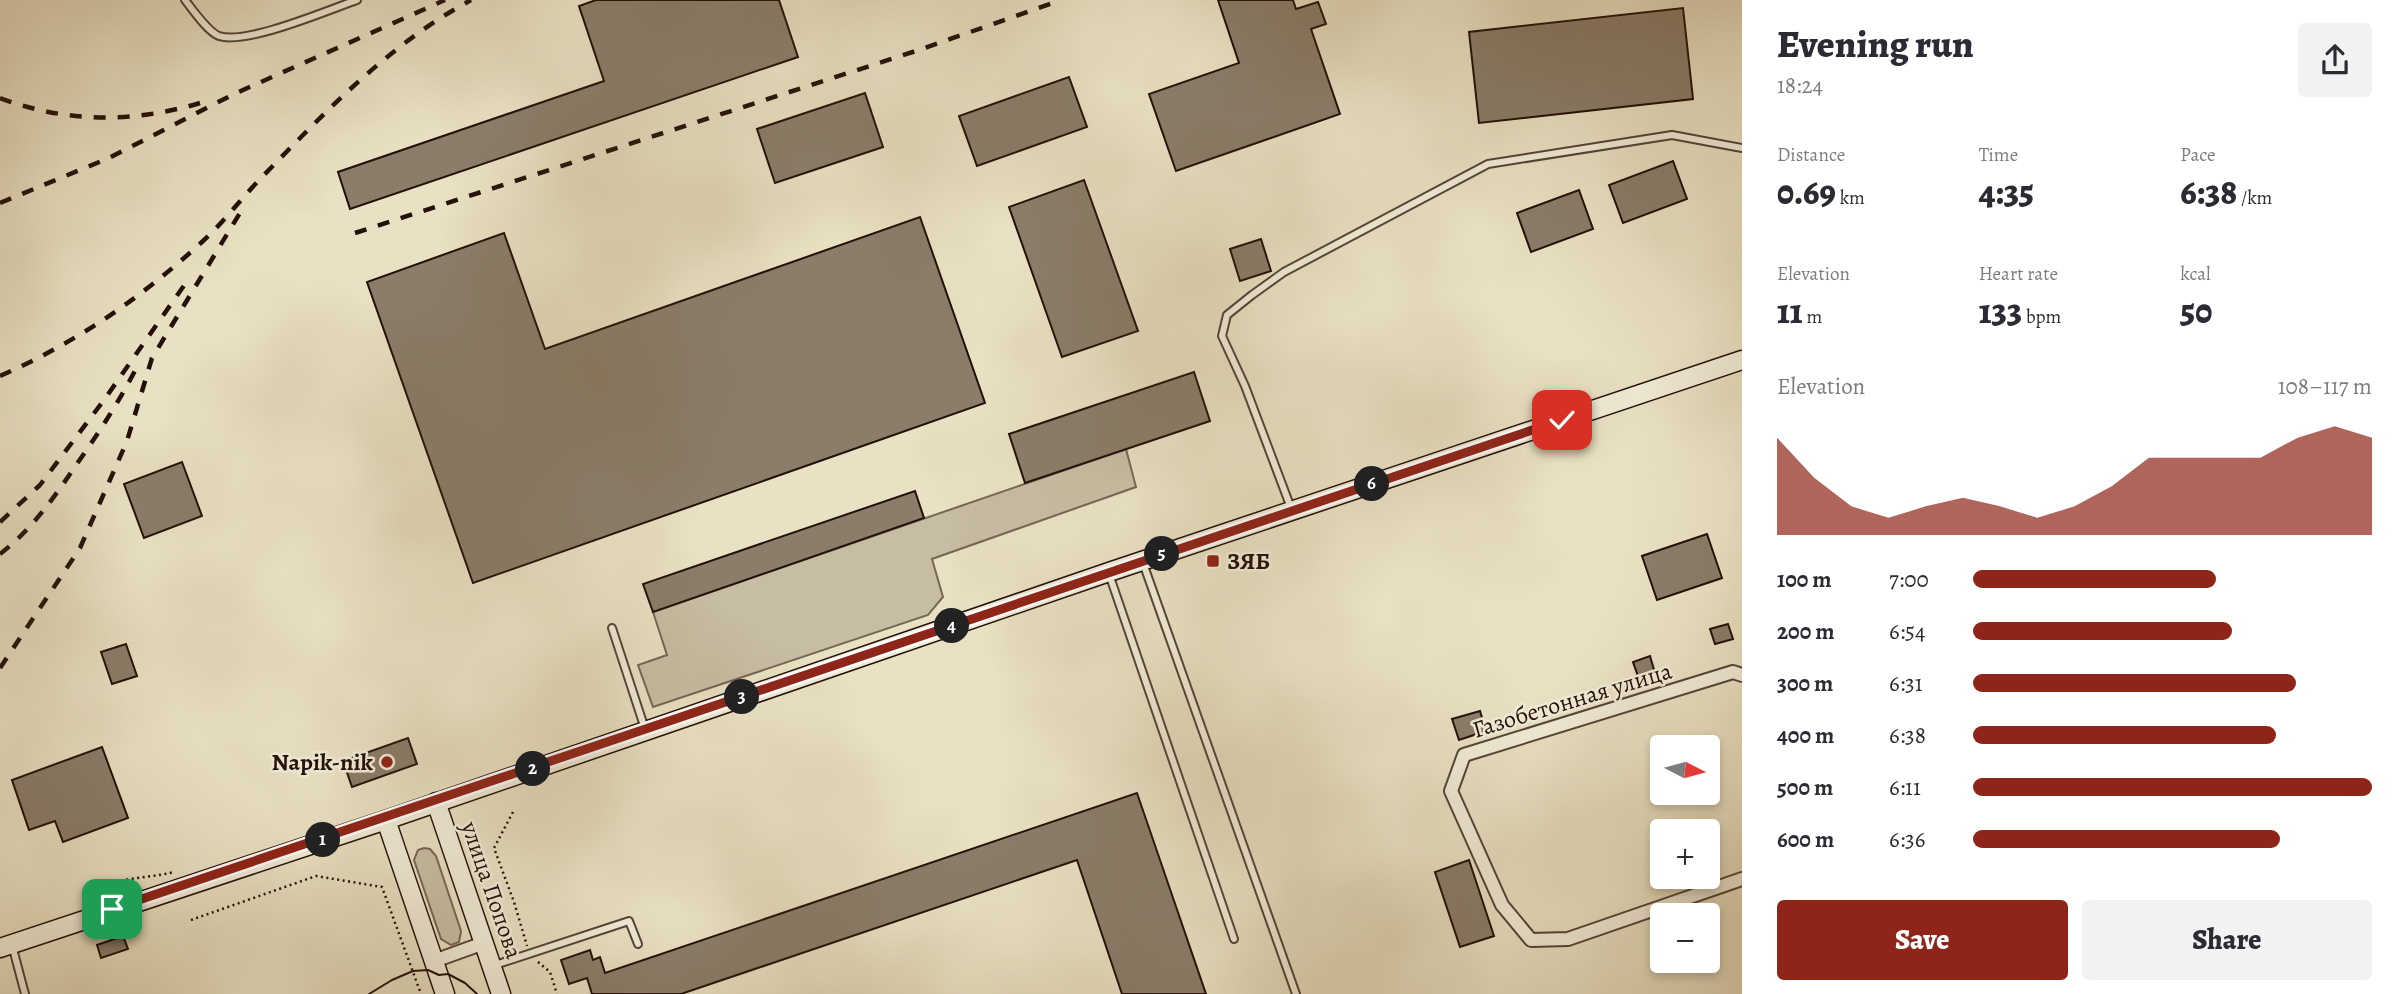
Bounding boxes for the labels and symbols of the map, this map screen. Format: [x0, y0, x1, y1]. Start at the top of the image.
pin [1532, 390, 1592, 450]
pin: 6 [1354, 466, 1390, 502]
pin: 5 [1144, 536, 1180, 572]
place label: ЗЯБ [1227, 545, 1270, 577]
marker: ЗЯБ [1205, 553, 1221, 569]
pin: 4 [934, 608, 970, 644]
street label: Газобетонная улица [1468, 654, 1676, 746]
pin: 3 [724, 680, 760, 714]
north arrow [1650, 735, 1720, 805]
place label: Napik-nik [271, 746, 374, 778]
pin: 2 [516, 752, 550, 786]
marker: Napik-nik [379, 754, 395, 770]
street label: улица Попова [453, 816, 530, 963]
pin: 1 [306, 822, 340, 858]
pin [82, 879, 142, 939]

